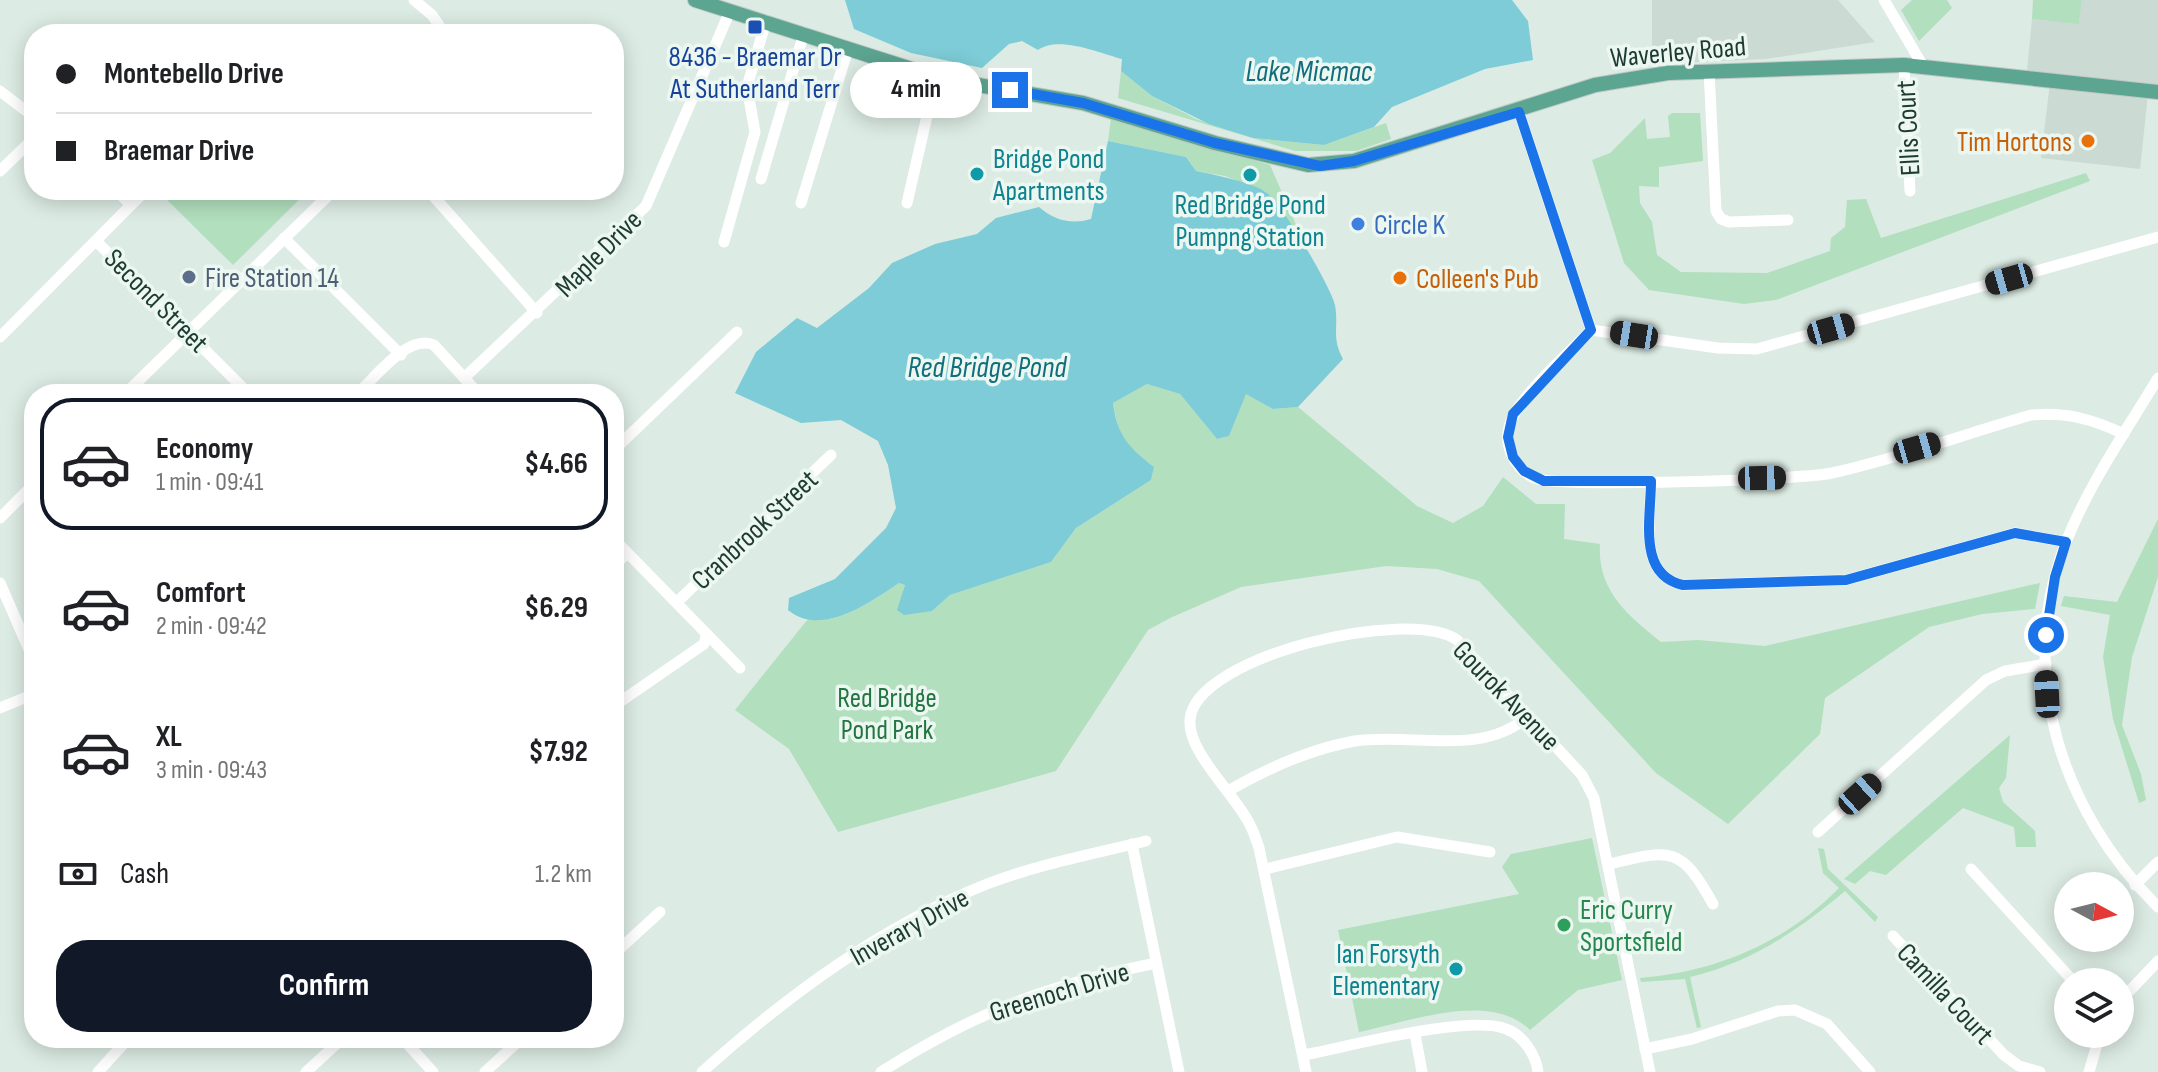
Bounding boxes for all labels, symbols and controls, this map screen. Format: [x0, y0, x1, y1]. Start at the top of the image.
marker: 8436 - Braemar Dr At Sutherland Terr [746, 18, 764, 36]
street label: Waverley Road [1609, 30, 1747, 75]
place label: 8436 - Braemar Dr At Sutherland Terr [669, 41, 841, 106]
water label: Lake Micmac [1245, 54, 1373, 90]
text: Montebello Drive [104, 56, 284, 92]
callout: 4 min [850, 62, 982, 118]
route end [992, 72, 1028, 108]
text: 4 min [891, 74, 941, 105]
street label: Ellis Court [1890, 79, 1927, 177]
place label: Tim Hortons [1957, 126, 2072, 159]
marker: Tim Hortons [2079, 132, 2097, 150]
text: Braemar Drive [104, 133, 254, 169]
place label: Bridge Pond Apartments [992, 143, 1105, 208]
marker: Bridge Pond Apartments [968, 165, 986, 183]
marker: Red Bridge Pond Pumpng Station [1241, 166, 1259, 184]
place label: Red Bridge Pond Pumpng Station [1174, 189, 1326, 254]
street label: Maple Drive [549, 204, 649, 304]
place label: Circle K [1374, 209, 1445, 242]
marker: Circle K [1349, 215, 1367, 233]
street label: Second Street [97, 242, 215, 360]
car [1983, 261, 2035, 297]
place label: Fire Station 14 [205, 262, 339, 295]
place label: Colleen's Pub [1416, 263, 1539, 296]
marker: Fire Station 14 [180, 268, 198, 286]
marker: Colleen's Pub [1391, 269, 1409, 287]
car [1805, 311, 1857, 347]
car [1608, 319, 1660, 351]
water label: Red Bridge Pond [907, 350, 1067, 386]
icon: car [60, 428, 132, 500]
car [1891, 430, 1943, 466]
text: Economy [156, 431, 253, 467]
text: $4.66 [524, 446, 588, 482]
street label: Cranbrook Street [685, 463, 825, 597]
car [1738, 466, 1786, 490]
text: 1 min · 09:41 [156, 467, 263, 498]
icon: car [60, 572, 132, 644]
text: Comfort [156, 575, 246, 611]
text: $6.29 [524, 590, 588, 626]
text: 2 min · 09:42 [156, 611, 267, 642]
route start [2028, 617, 2064, 653]
street label: Gourok Avenue [1445, 634, 1566, 758]
car [2034, 669, 2060, 719]
park label: Red Bridge Pond Park [837, 682, 937, 747]
icon: car [60, 716, 132, 788]
text: XL [156, 719, 182, 755]
text: $7.92 [529, 734, 588, 770]
text: 3 min · 09:43 [156, 755, 267, 786]
car [1834, 769, 1886, 819]
icon: cash [56, 852, 100, 896]
text: Cash [120, 856, 169, 892]
text: 1.2 km [535, 859, 592, 890]
north arrow [2054, 872, 2134, 952]
map controls [2054, 872, 2134, 1048]
street label: Inverary Drive [845, 881, 975, 973]
place label: Eric Curry Sportsfield [1580, 894, 1682, 959]
marker: Eric Curry Sportsfield [1555, 916, 1573, 934]
street label: Camilla Court [1890, 937, 2000, 1051]
place label: Ian Forsyth Elementary [1332, 938, 1440, 1003]
button: Confirm [56, 940, 592, 1032]
street label: Greenoch Drive [986, 956, 1133, 1029]
marker: Ian Forsyth Elementary [1447, 960, 1465, 978]
button: layers [2054, 968, 2134, 1048]

